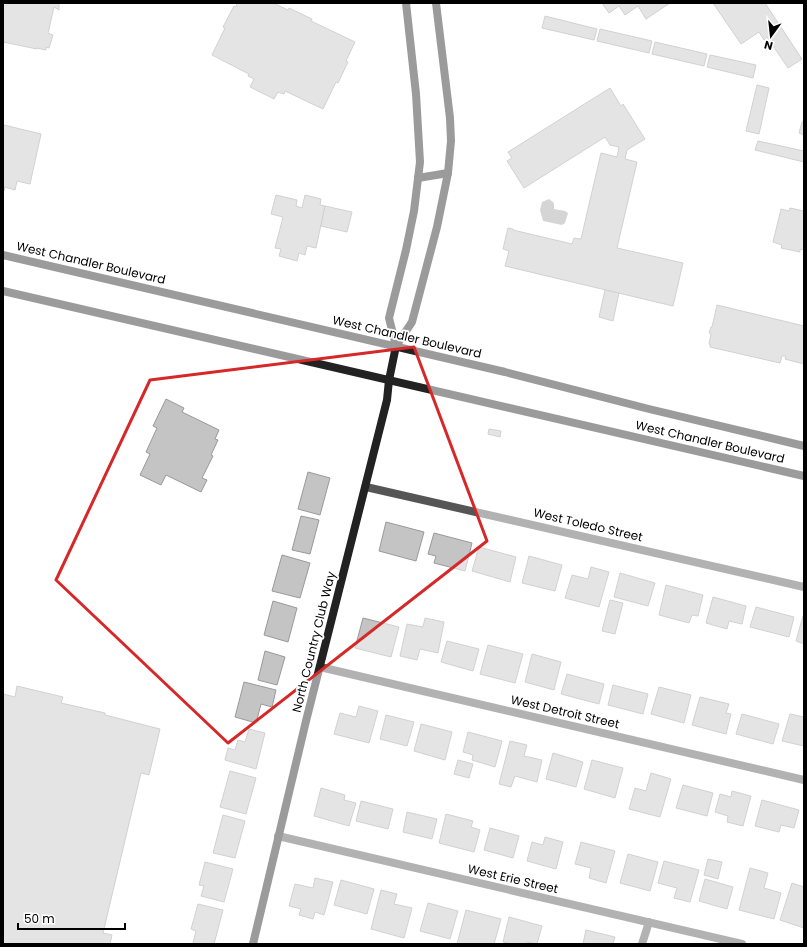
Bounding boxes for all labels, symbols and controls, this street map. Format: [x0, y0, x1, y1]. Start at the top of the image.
north arrow [751, 16, 791, 56]
text: N [762, 37, 774, 54]
street label: West Chandler Boulevard [15, 237, 167, 288]
street label: West Chandler Boulevard [331, 311, 483, 362]
street label: West Chandler Boulevard [634, 416, 786, 467]
street label: West Toledo Street [532, 504, 644, 545]
street label: North Country Club Way [288, 569, 339, 714]
street label: West Detroit Street [509, 691, 621, 732]
street label: West Erie Street [466, 860, 560, 897]
scale bar [18, 905, 125, 931]
text: 50 m [24, 910, 55, 927]

